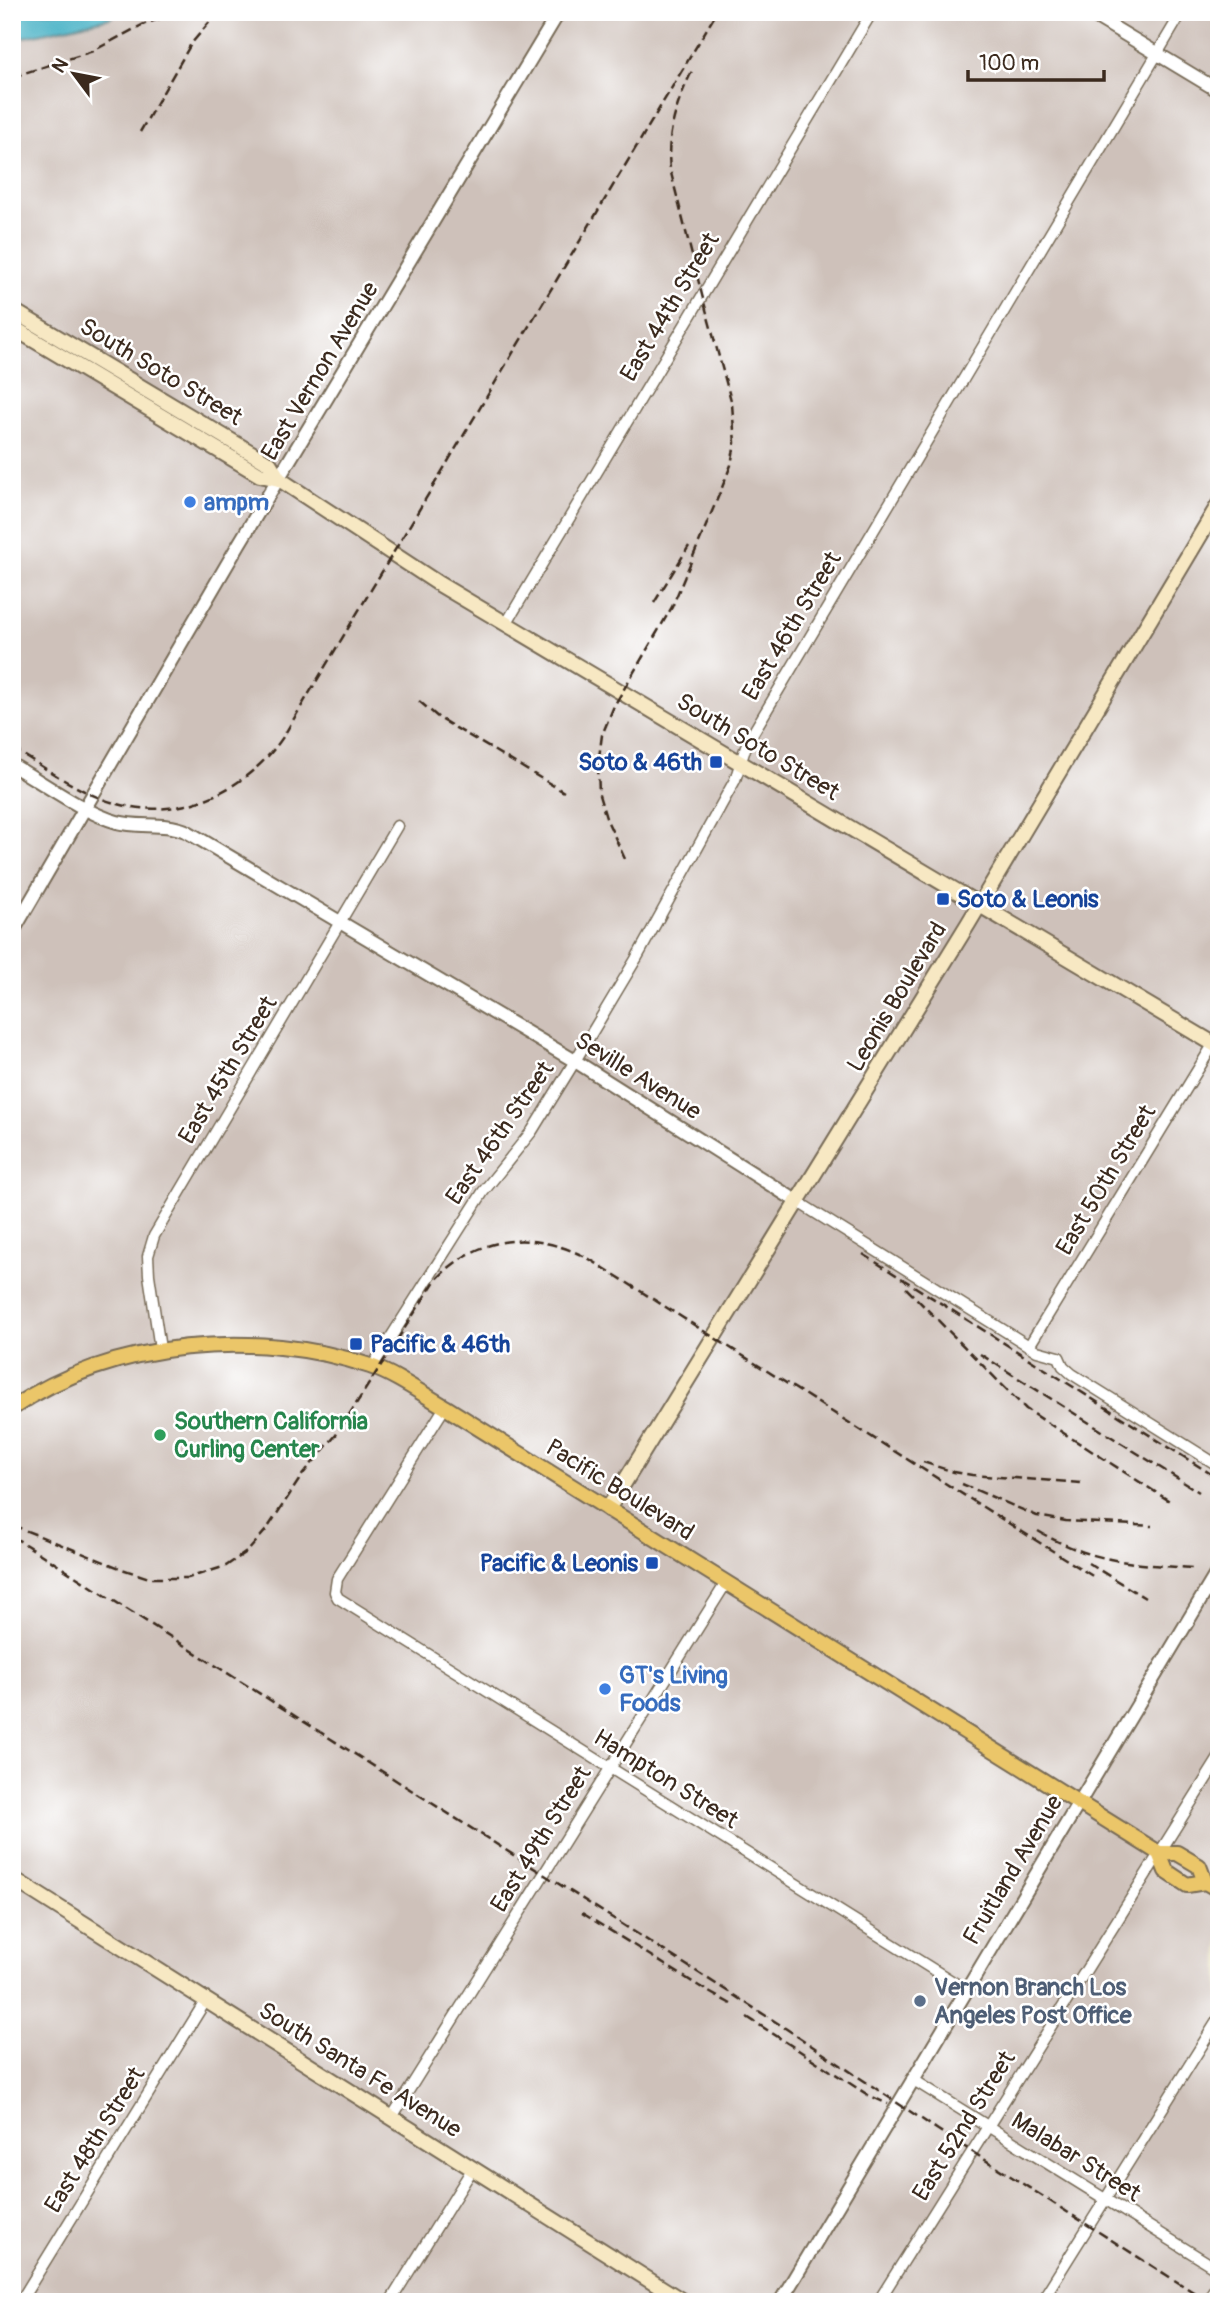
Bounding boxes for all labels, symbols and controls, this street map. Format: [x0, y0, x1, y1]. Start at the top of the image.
north arrow [38, 38, 108, 108]
scale bar [968, 38, 1105, 82]
text: 100 m [979, 50, 1039, 77]
text: N [47, 54, 74, 77]
street label: East 44th Street [614, 227, 726, 387]
street label: East Vernon Avenue [255, 276, 385, 466]
street label: South Soto Street [74, 312, 248, 432]
place label: ampm [204, 488, 269, 517]
marker: ampm [182, 494, 198, 510]
street label: East 46th Street [736, 546, 848, 706]
street label: South Soto Street [671, 687, 845, 807]
place label: Soto & 46th [578, 748, 702, 777]
marker: Soto & 46th [708, 754, 724, 770]
place label: Soto & Leonis [957, 885, 1099, 914]
marker: Soto & Leonis [935, 891, 951, 907]
street label: Leonis Boulevard [841, 917, 953, 1077]
street label: East 45th Street [172, 991, 284, 1149]
street label: Seville Avenue [570, 1026, 707, 1126]
street label: East 46th Street [440, 1055, 560, 1210]
street label: East 50th Street [1050, 1099, 1162, 1260]
place label: Pacific & 46th [370, 1330, 510, 1359]
marker: Pacific & 46th [348, 1336, 364, 1352]
place label: Southern California Curling Center [174, 1407, 368, 1464]
marker: Southern California Curling Center [152, 1427, 168, 1443]
street label: Pacific Boulevard [541, 1433, 699, 1547]
place label: Pacific & Leonis [480, 1549, 638, 1578]
marker: Pacific & Leonis [644, 1555, 660, 1571]
place label: GT's Living Foods [619, 1661, 728, 1718]
marker: GT's Living Foods [597, 1681, 613, 1697]
street label: Hampton Street [588, 1723, 744, 1835]
street label: East 49th Street [485, 1760, 598, 1917]
street label: Fruitland Avenue [957, 1790, 1069, 1950]
place label: Vernon Branch Los Angeles Post Office [934, 1973, 1133, 2030]
marker: Vernon Branch Los Angeles Post Office [912, 1993, 928, 2009]
street label: South Santa Fe Avenue [253, 1996, 467, 2144]
street label: East 52nd Street [906, 2045, 1022, 2206]
street label: East 48th Street [39, 2061, 152, 2218]
street label: Malabar Street [1006, 2106, 1146, 2208]

